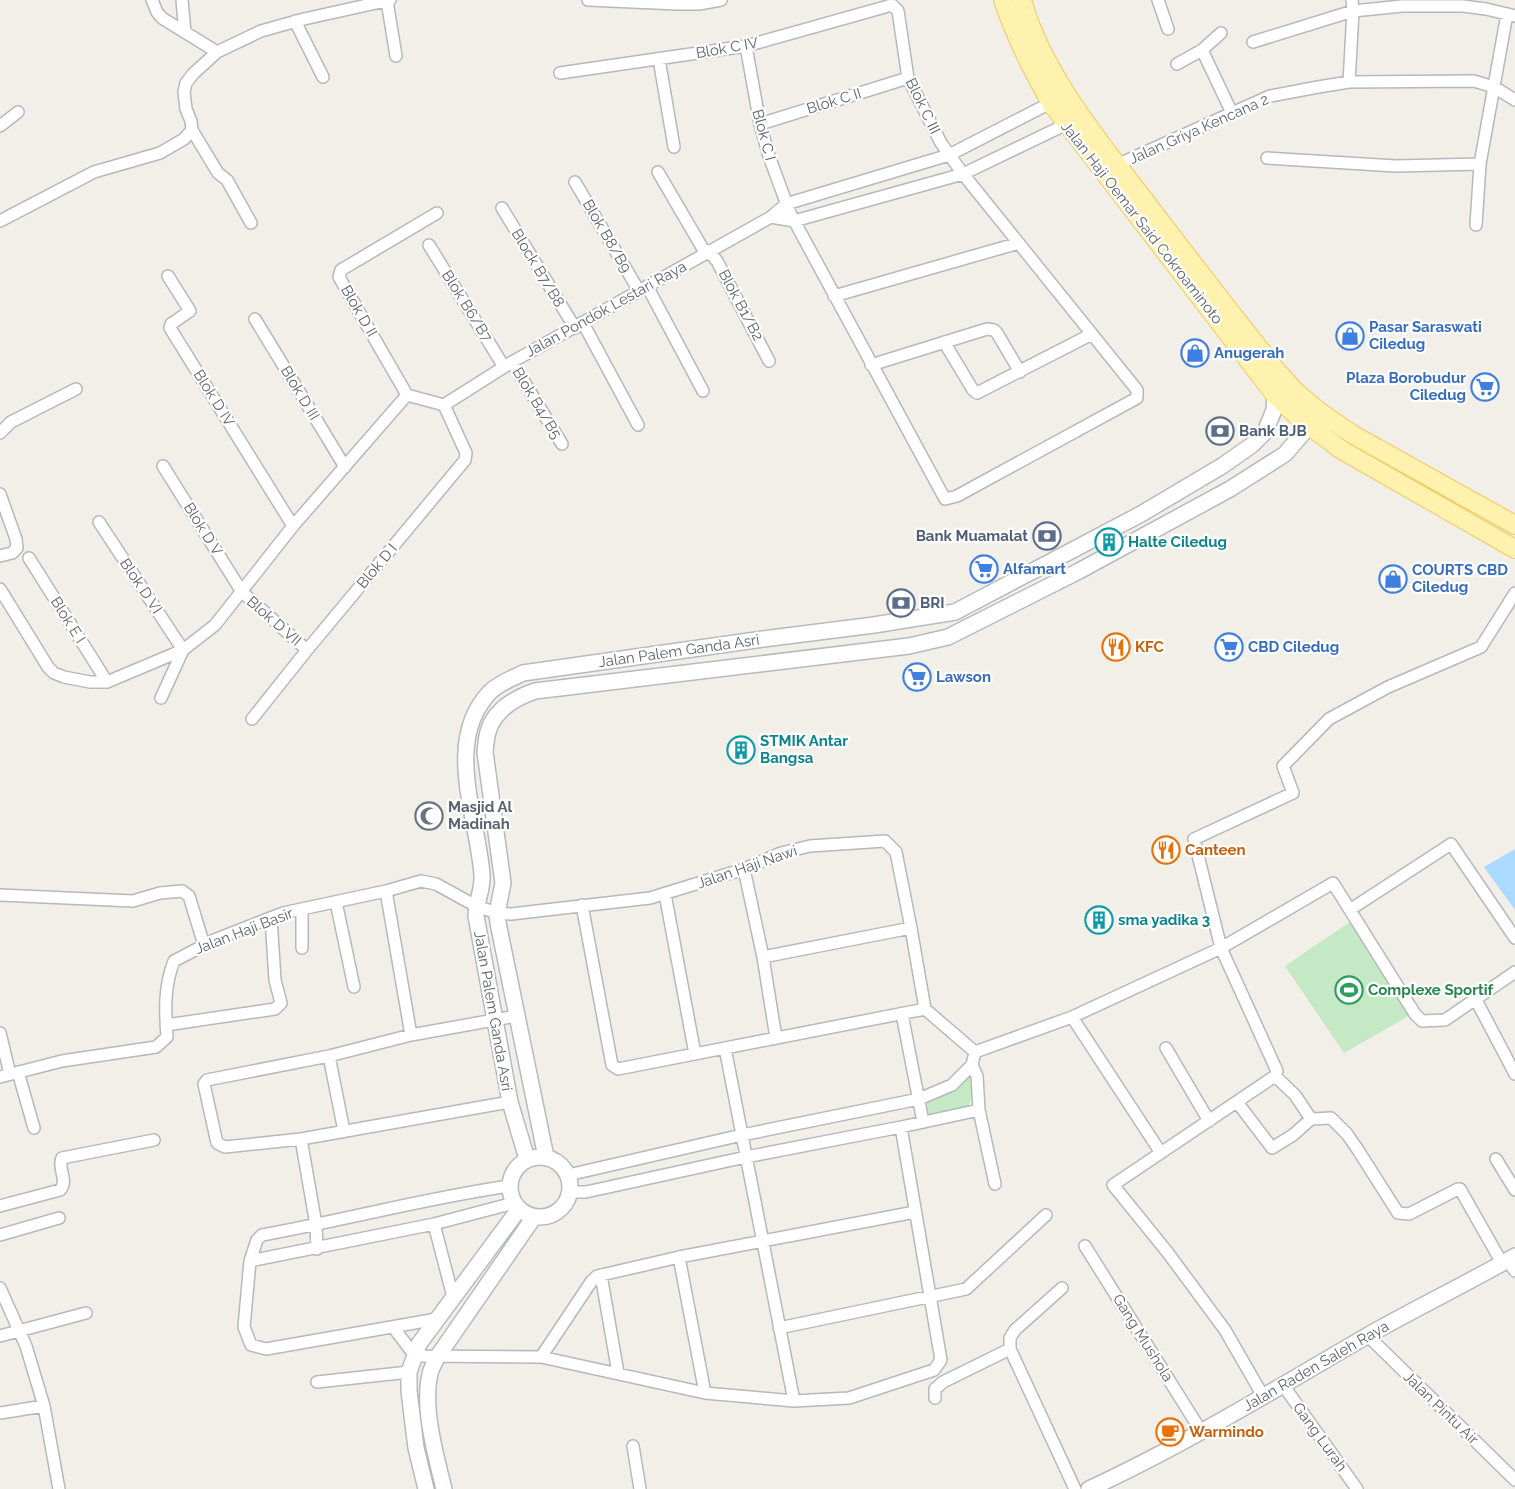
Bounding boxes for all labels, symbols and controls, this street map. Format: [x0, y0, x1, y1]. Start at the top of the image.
street label: Blok C IV [695, 34, 759, 62]
street label: Blok C III [902, 75, 944, 137]
street label: Blok C II [804, 84, 864, 118]
street label: Jalan Griya Kencana 2 [1126, 90, 1272, 168]
street label: Blok C I [748, 107, 780, 163]
street label: Jalan Haji Oemar Said Cokroaminoto [1057, 118, 1227, 328]
street label: Blok B8/B9 [579, 196, 635, 276]
street label: Block B7/B8 [508, 226, 568, 310]
street label: Jalan Pondok Lestari Raya [523, 257, 689, 361]
street label: Blok B1/B2 [715, 266, 767, 344]
street label: Blok B6/B7 [438, 267, 496, 345]
street label: Blok D II [337, 282, 381, 340]
place label: Pasar Saraswati Ciledug [1369, 318, 1482, 353]
shop icon: Pasar Saraswati Ciledug [1335, 321, 1365, 351]
shop icon: Anugerah [1180, 338, 1210, 368]
place label: Anugerah [1214, 344, 1284, 362]
street label: Blok D III [277, 362, 323, 424]
street label: Blok B4/B5 [509, 364, 565, 442]
street label: Blok D IV [190, 366, 238, 430]
place label: Plaza Borobudur Ciledug [1346, 369, 1466, 404]
supermarket icon: Plaza Borobudur Ciledug [1470, 372, 1500, 402]
bank icon: Bank BJB [1205, 416, 1235, 446]
place label: Bank BJB [1239, 422, 1307, 440]
street label: Blok D V [180, 499, 226, 559]
bank icon: Bank Muamalat [1032, 521, 1062, 551]
place label: Bank Muamalat [916, 527, 1028, 545]
building icon: Halte Ciledug [1094, 527, 1124, 557]
place label: Halte Ciledug [1128, 533, 1227, 551]
street label: Blok D I [353, 540, 401, 592]
supermarket icon: Alfamart [969, 554, 999, 584]
street label: Blok D VI [116, 555, 166, 617]
place label: Alfamart [1003, 560, 1066, 578]
place label: COURTS CBD Ciledug [1412, 561, 1508, 596]
shop icon: COURTS CBD Ciledug [1378, 564, 1408, 594]
bank icon: BRI [886, 588, 916, 618]
street label: Blok D VII [243, 592, 305, 650]
street label: Blok E I [47, 593, 89, 647]
place label: BRI [920, 594, 944, 612]
street label: Jalan Palem Ganda Asri [597, 631, 761, 671]
restaurant icon: KFC [1101, 632, 1131, 662]
supermarket icon: CBD Ciledug [1214, 632, 1244, 662]
place label: KFC [1135, 638, 1164, 656]
place label: CBD Ciledug [1248, 638, 1339, 656]
supermarket icon: Lawson [902, 662, 932, 692]
place label: Lawson [936, 668, 991, 686]
place label: STMIK Antar Bangsa [760, 732, 848, 767]
building icon: STMIK Antar Bangsa [726, 735, 756, 765]
place label: Masjid Al Madinah [448, 798, 512, 833]
mosque icon: Masjid Al Madinah [414, 801, 444, 831]
restaurant icon: Canteen [1151, 835, 1181, 865]
street label: Jalan Haji Nawi [695, 841, 799, 893]
place label: Canteen [1185, 841, 1246, 859]
street label: Jalan Haji Basir [192, 904, 296, 958]
building icon: sma yadika 3 [1084, 905, 1114, 935]
place label: sma yadika 3 [1118, 911, 1210, 929]
street label: Jalan Palem Ganda Asri [470, 929, 516, 1093]
sports icon: Complexe Sportif [1334, 975, 1364, 1005]
place label: Complexe Sportif [1368, 981, 1494, 999]
street label: Gang Mushola [1109, 1291, 1177, 1385]
street label: Jalan Raden Saleh Raya [1240, 1317, 1392, 1415]
street label: Jalan Pintu Air [1400, 1368, 1483, 1449]
street label: Gang Lurah [1289, 1399, 1351, 1475]
cafe icon: Warmindo [1155, 1417, 1185, 1447]
place label: Warmindo [1189, 1423, 1264, 1441]

